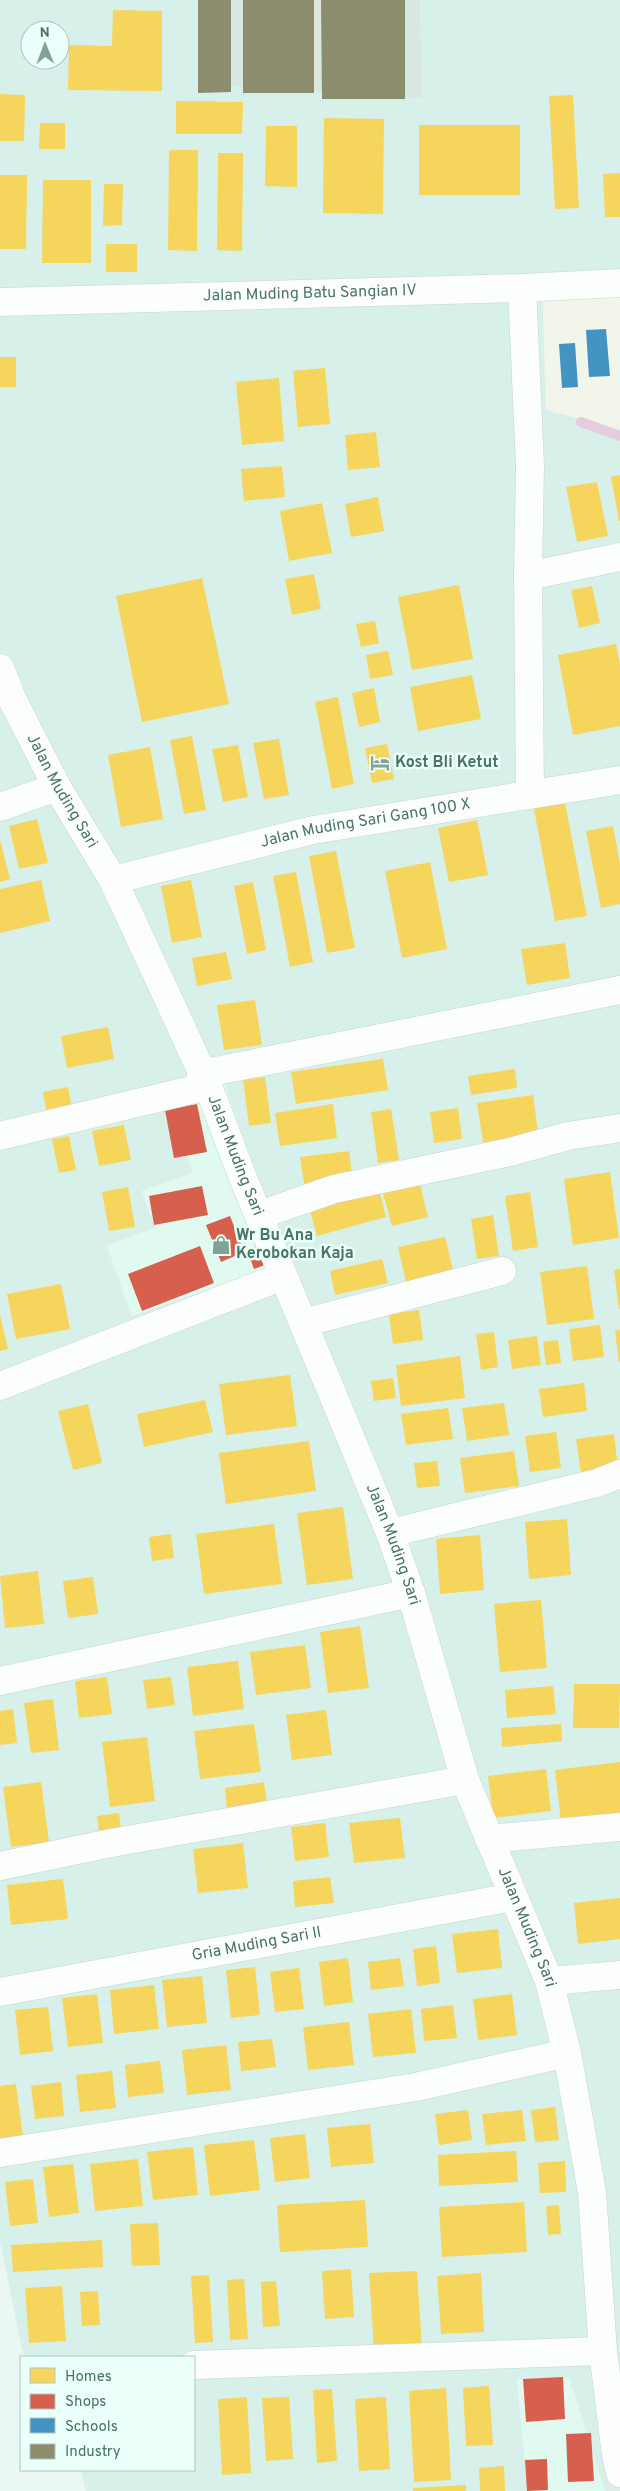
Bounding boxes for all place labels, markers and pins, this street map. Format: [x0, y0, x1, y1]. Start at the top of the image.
hotel icon: Kost Bli Ketut [369, 752, 391, 774]
place label: Kost Bli Ketut [395, 753, 498, 773]
place label: Wr Bu Ana Kerobokan Kaja [236, 1226, 354, 1264]
shop icon: Wr Bu Ana Kerobokan Kaja [210, 1234, 232, 1256]

